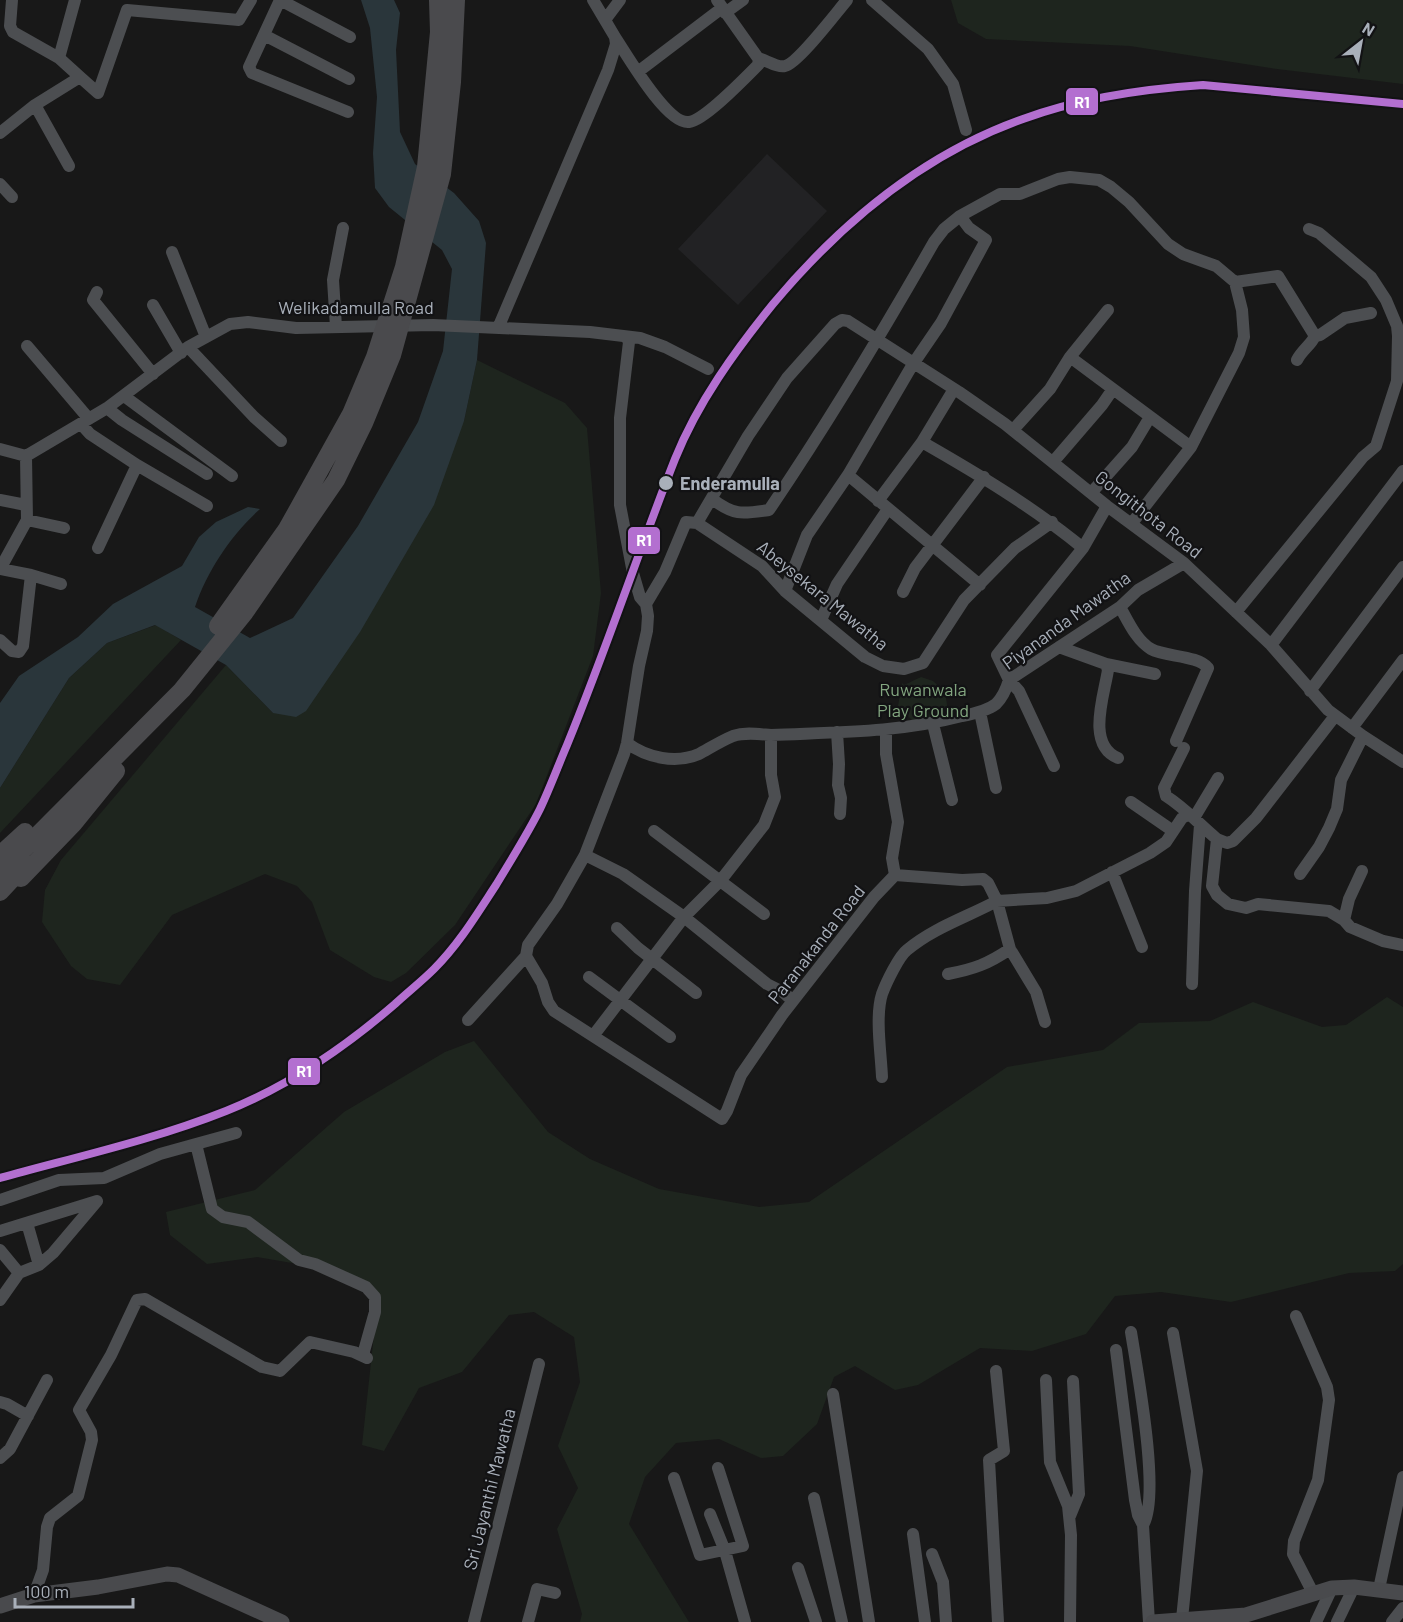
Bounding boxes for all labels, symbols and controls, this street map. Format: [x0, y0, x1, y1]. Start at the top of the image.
north arrow [1331, 12, 1391, 72]
text: N [1360, 18, 1378, 40]
line badge: R1 [1065, 87, 1099, 116]
text: R1 [1074, 92, 1090, 111]
street label: Welikadamulla Road [278, 296, 434, 318]
street label: Gongithota Road [1091, 465, 1207, 563]
place label: Enderamulla [680, 472, 780, 494]
marker: Enderamulla [657, 474, 675, 492]
line badge: R1 [627, 526, 661, 555]
text: R1 [636, 530, 652, 549]
street label: Abeysekara Mawatha [753, 535, 893, 655]
street label: Piyananda Mawatha [998, 566, 1134, 674]
park label: Ruwanwala Play Ground [877, 678, 969, 721]
street label: Paranakanda Road [763, 880, 869, 1008]
line badge: R1 [287, 1057, 321, 1086]
text: R1 [296, 1061, 312, 1080]
street label: Sri Jayanthi Mawatha [458, 1406, 520, 1572]
scale bar [15, 1571, 134, 1609]
text: 100 m [24, 1580, 69, 1602]

